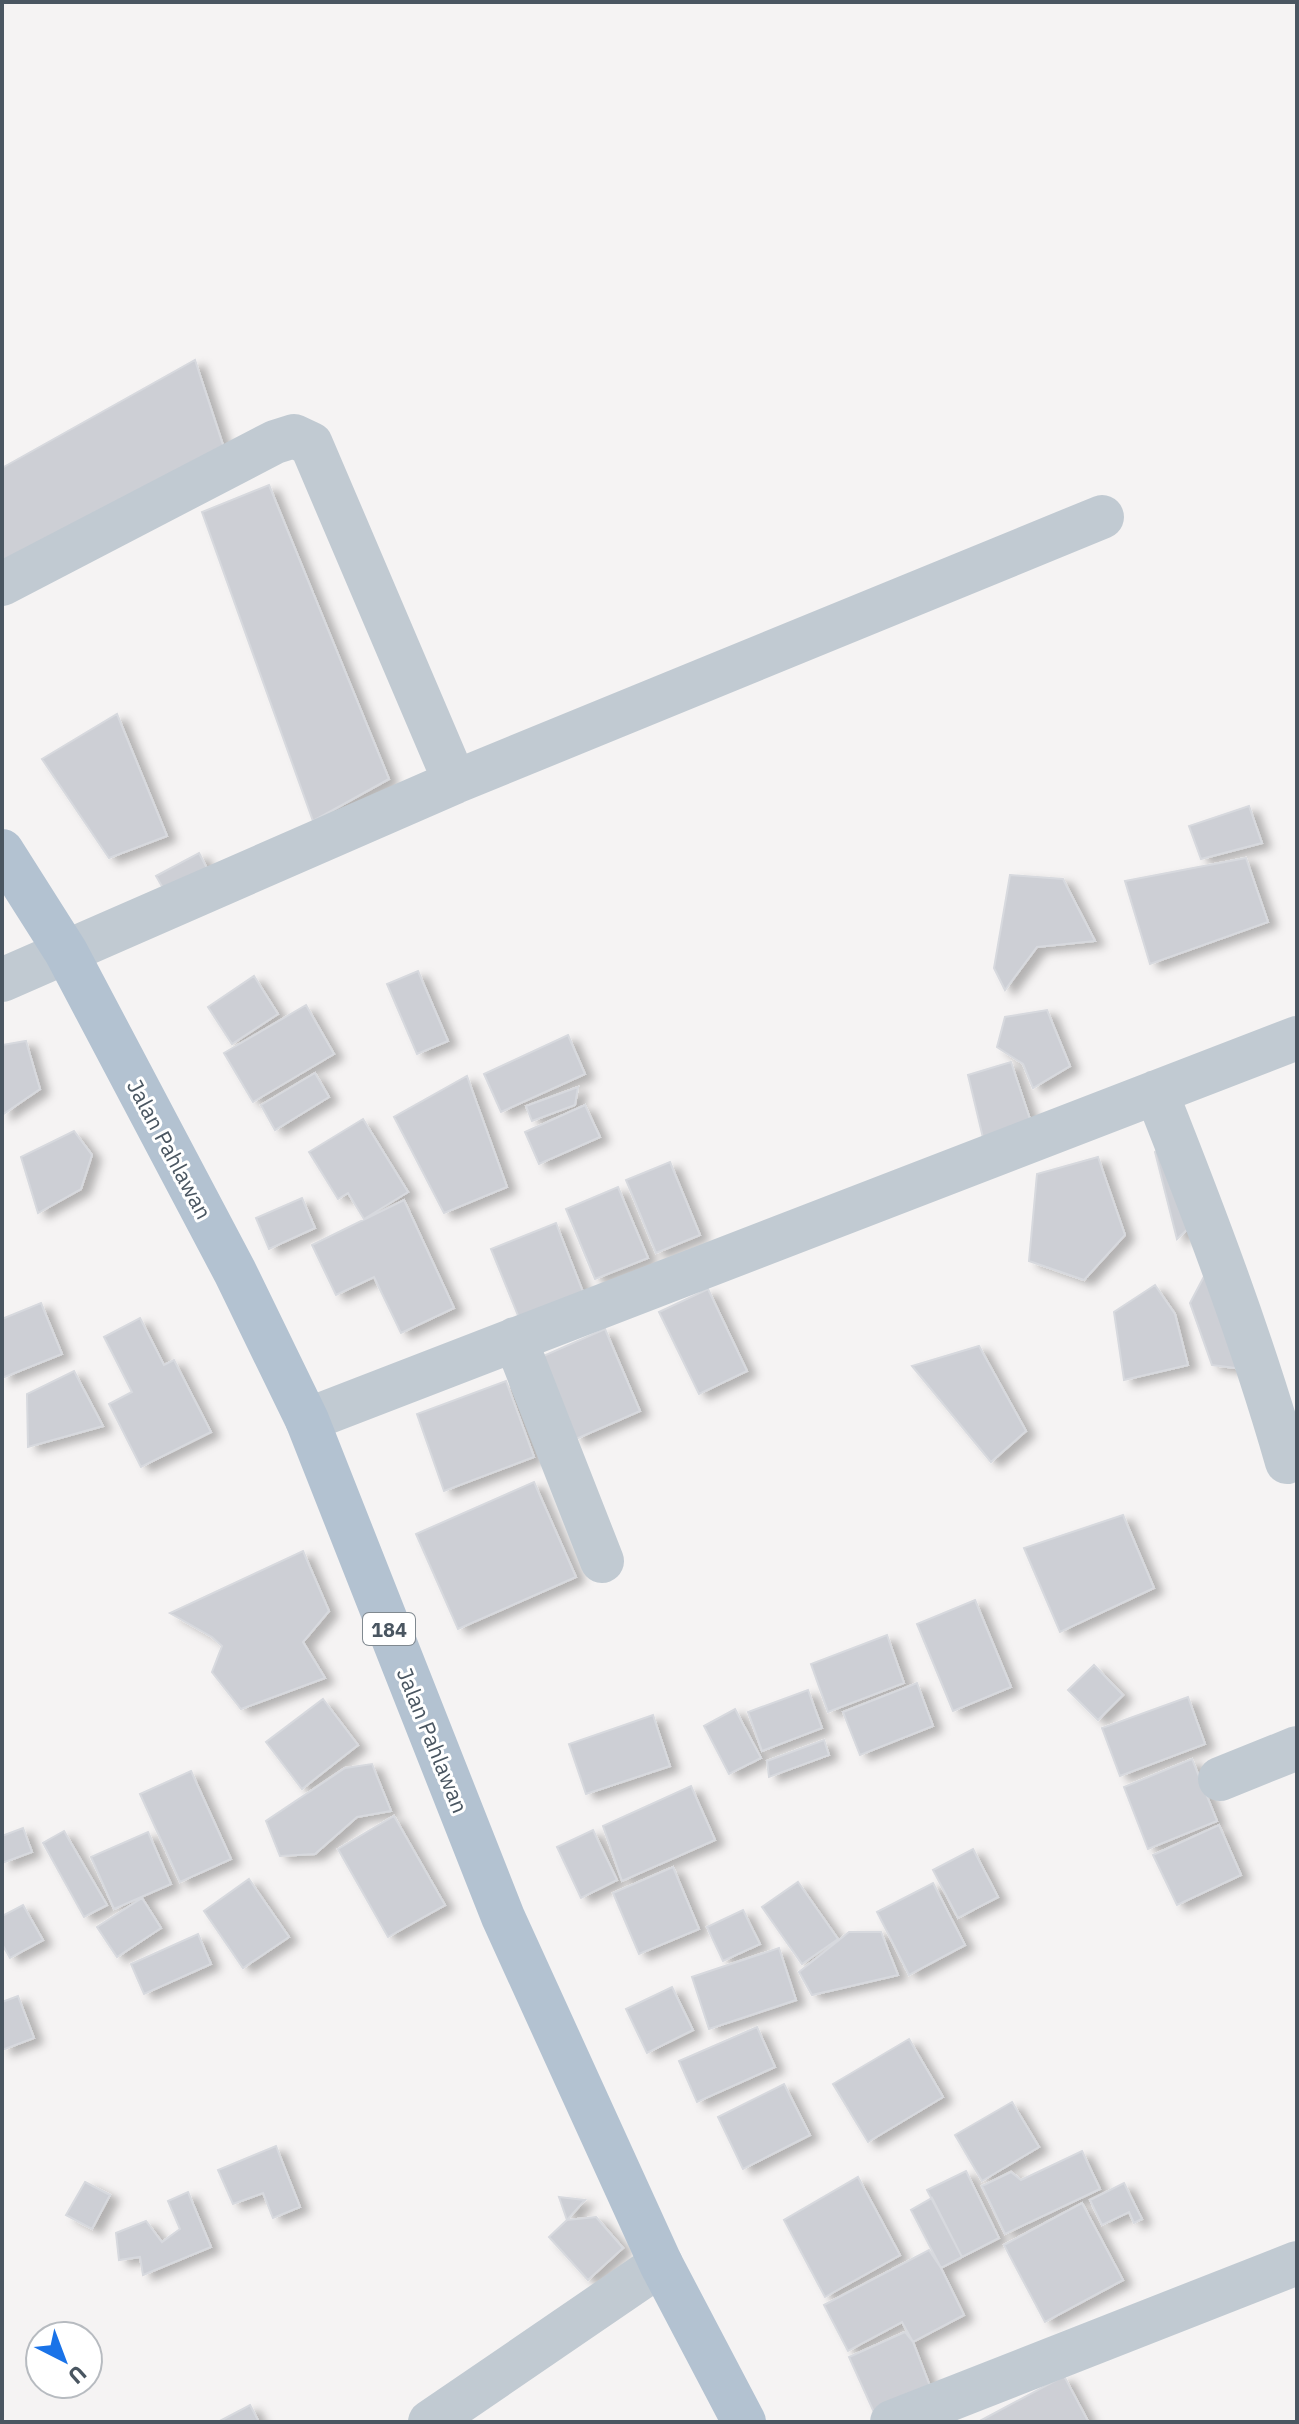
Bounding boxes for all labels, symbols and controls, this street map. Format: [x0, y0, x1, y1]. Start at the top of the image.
street label: Jalan Pahlawan [121, 1074, 219, 1224]
road number: 184 [363, 1613, 415, 1645]
street label: Jalan Pahlawan [391, 1663, 475, 1817]
north arrow [24, 2320, 104, 2400]
text: U [62, 2359, 93, 2391]

